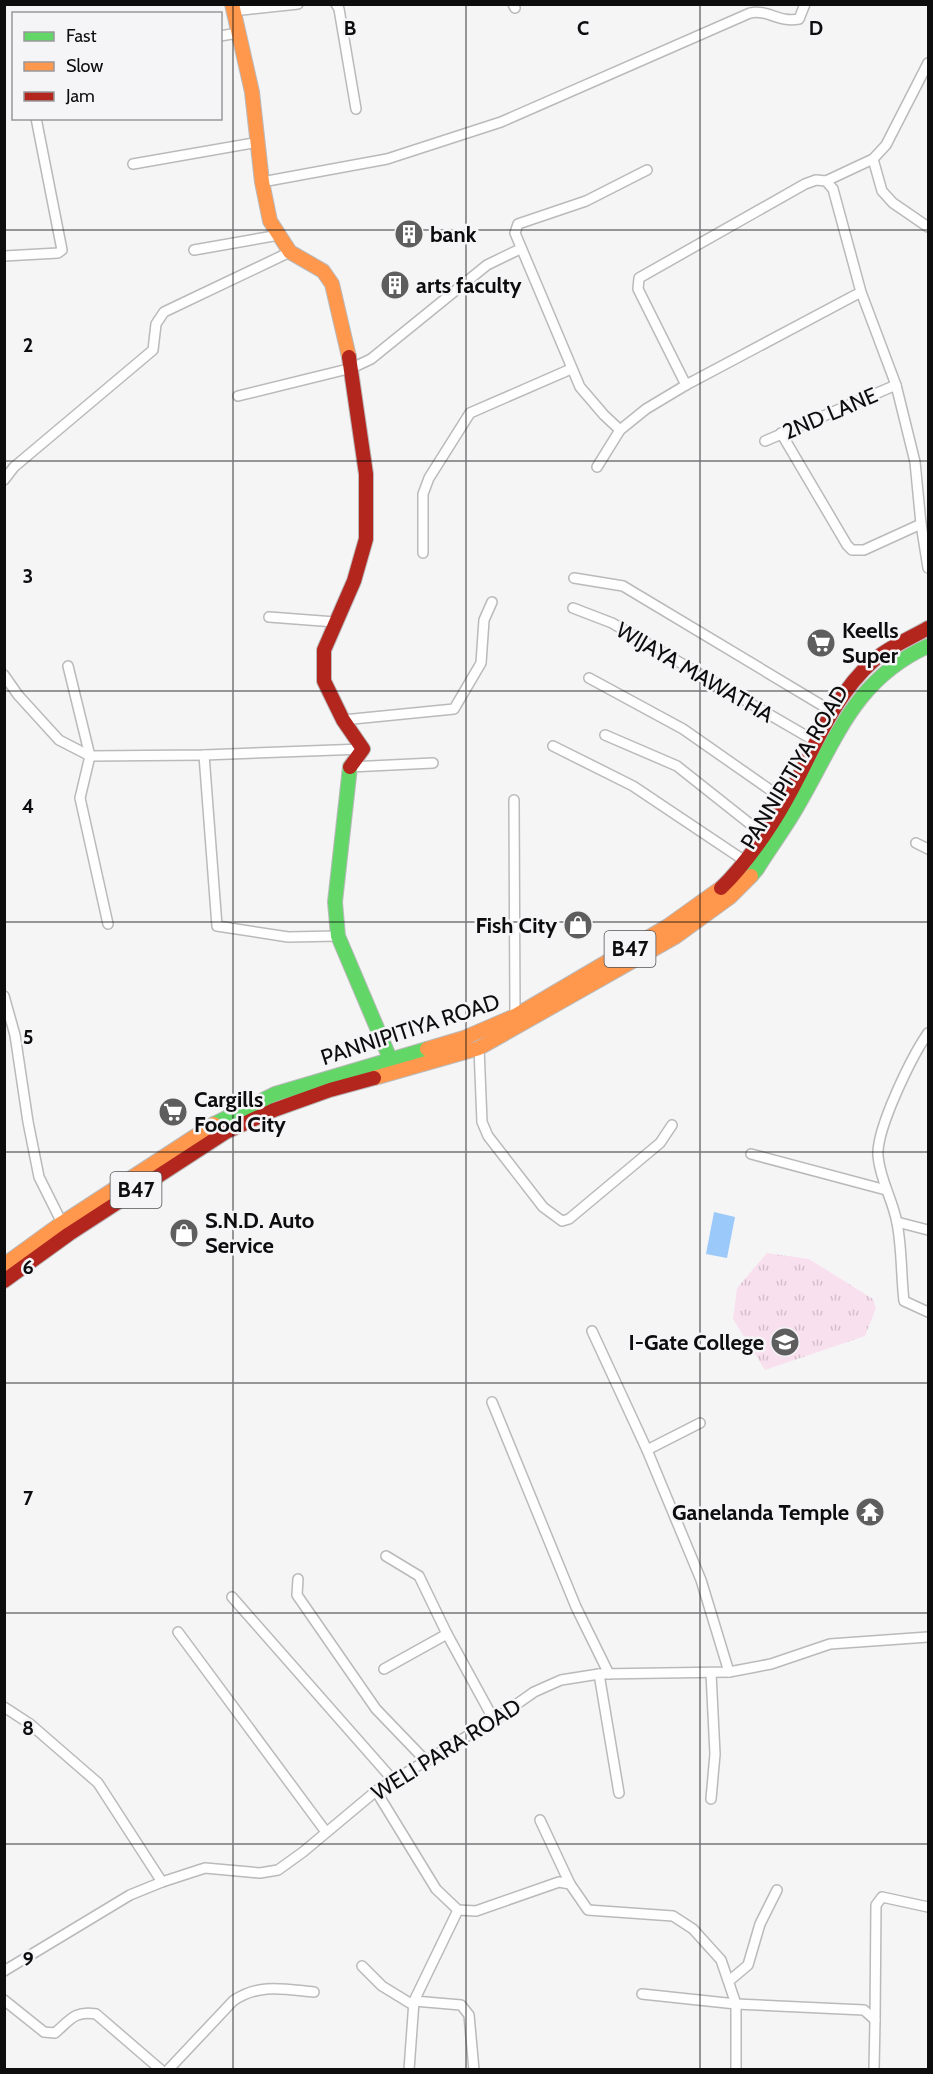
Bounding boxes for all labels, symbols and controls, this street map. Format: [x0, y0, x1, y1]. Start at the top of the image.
legend [12, 12, 222, 120]
text: B [344, 16, 356, 40]
text: C [577, 16, 589, 40]
text: D [809, 16, 823, 40]
text: Fast [66, 25, 97, 47]
text: Slow [66, 55, 103, 77]
text: Jam [65, 85, 95, 107]
building icon: bank [393, 218, 425, 250]
place label: bank [430, 221, 477, 248]
building icon: arts faculty [379, 269, 411, 301]
place label: arts faculty [416, 272, 522, 299]
text: 2 [23, 333, 33, 357]
street label: 2ND LANE [779, 381, 882, 445]
text: 3 [23, 564, 33, 588]
street label: WIJAYA MAWATHA [611, 616, 779, 729]
place label: Keells Super [842, 617, 899, 669]
supermarket icon: Keells Super [805, 627, 837, 659]
street label: PANNIPITIYA ROAD [735, 680, 854, 854]
text: 4 [22, 794, 34, 818]
shop icon: Fish City [562, 909, 594, 941]
place label: Fish City [475, 912, 557, 939]
road number: B47 [604, 931, 656, 967]
street label: PANNIPITIYA ROAD [317, 988, 503, 1071]
text: 5 [23, 1025, 33, 1049]
place label: Cargills Food City [194, 1086, 286, 1138]
supermarket icon: Cargills Food City [157, 1096, 189, 1128]
road number: B47 [110, 1172, 162, 1208]
place label: S.N.D. Auto Service [205, 1207, 314, 1259]
shop icon: S.N.D. Auto Service [168, 1217, 200, 1249]
text: 6 [22, 1255, 34, 1279]
school or university icon: I-Gate College [769, 1326, 801, 1358]
place label: I-Gate College [629, 1329, 764, 1356]
text: 7 [23, 1486, 34, 1510]
temple icon: Ganelanda Temple [854, 1496, 886, 1528]
place label: Ganelanda Temple [672, 1499, 849, 1526]
street label: WELI PARA ROAD [367, 1693, 526, 1806]
text: 8 [22, 1716, 34, 1740]
text: 9 [22, 1947, 34, 1971]

